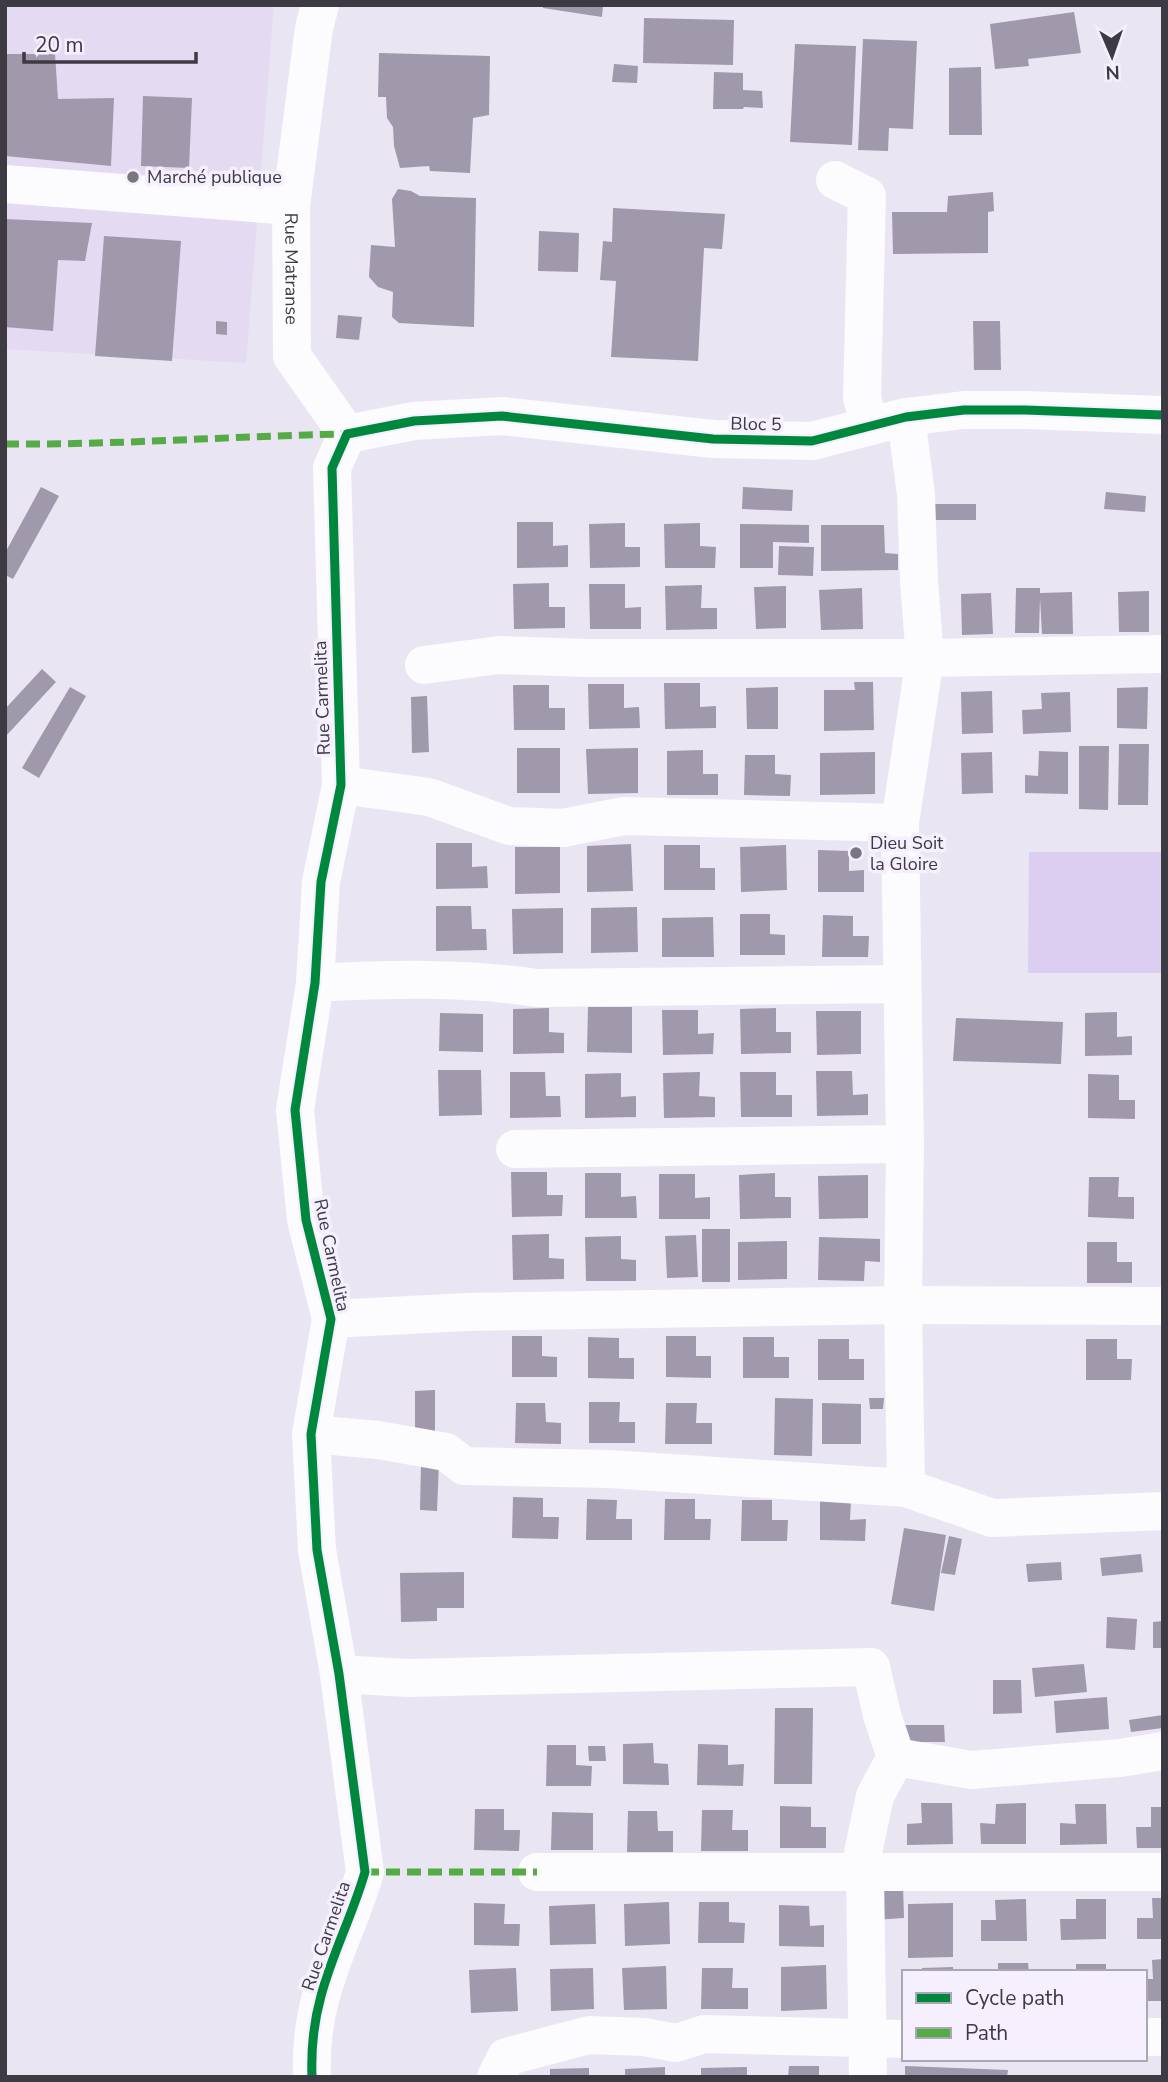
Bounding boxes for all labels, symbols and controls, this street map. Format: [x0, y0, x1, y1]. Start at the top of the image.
scale bar [24, 21, 196, 65]
north arrow [1077, 21, 1147, 91]
text: 20 m [35, 31, 84, 59]
text: N [1105, 59, 1120, 85]
place label: Marché publique [147, 165, 282, 189]
marker: Marché publique [125, 169, 141, 185]
street label: Rue Matranse [279, 213, 304, 325]
street label: Bloc 5 [730, 412, 782, 436]
street label: Rue Carmelita [308, 640, 336, 756]
place label: Dieu Soit la Gloire [870, 831, 944, 876]
marker: Dieu Soit la Gloire [848, 845, 864, 861]
street label: Rue Carmelita [308, 1197, 356, 1313]
street label: Rue Carmelita [296, 1878, 356, 1994]
legend [902, 1970, 1147, 2061]
text: Cycle path [965, 1984, 1064, 2012]
text: Path [965, 2019, 1008, 2047]

